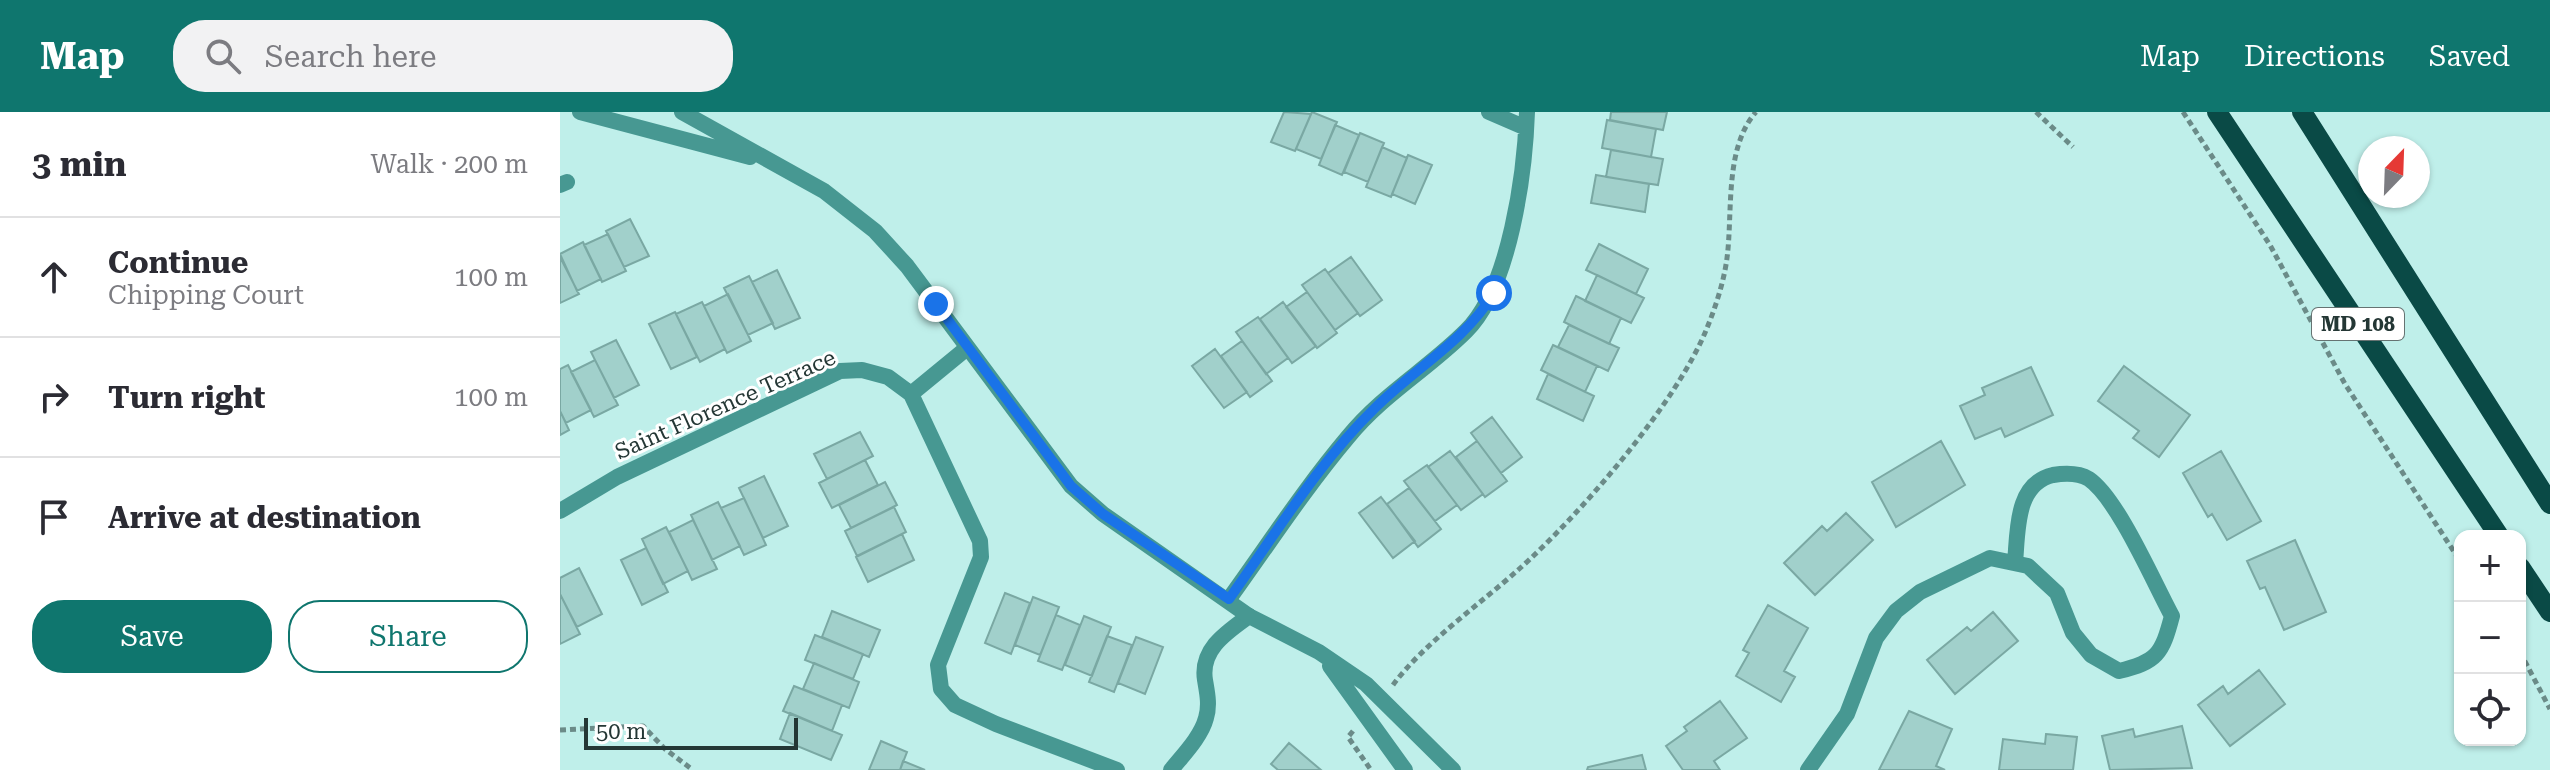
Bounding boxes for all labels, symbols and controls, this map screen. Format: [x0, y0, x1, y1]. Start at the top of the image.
search box [173, 20, 733, 92]
text: Map [40, 34, 125, 78]
icon: search [201, 34, 245, 78]
text: Search here [265, 39, 437, 74]
text: Map [2140, 40, 2200, 73]
text: Directions [2244, 40, 2385, 73]
text: Saved [2429, 40, 2510, 73]
north arrow [2358, 136, 2430, 208]
text: 3 min [32, 144, 127, 184]
text: Walk · 200 m [370, 149, 528, 179]
text: Continue [108, 245, 248, 280]
icon: ahead [32, 255, 76, 299]
text: 100 m [454, 262, 528, 292]
route start [1476, 275, 1512, 311]
text: Chipping Court [108, 280, 304, 310]
route end [918, 286, 954, 322]
road number: MD 108 [2312, 308, 2404, 340]
street label: Saint Florence Terrace [611, 345, 839, 464]
icon: right [32, 375, 76, 419]
text: Turn right [108, 380, 265, 415]
text: 100 m [454, 382, 528, 412]
icon: arrive [32, 495, 76, 539]
text: Arrive at destination [108, 500, 421, 535]
map controls [2454, 530, 2526, 746]
button: + [2454, 530, 2526, 602]
button: Save [32, 600, 272, 673]
button: Share [288, 600, 528, 673]
button: − [2454, 602, 2526, 674]
button: locate [2454, 674, 2526, 746]
scale bar [584, 714, 798, 750]
text: 50 m [596, 719, 646, 744]

